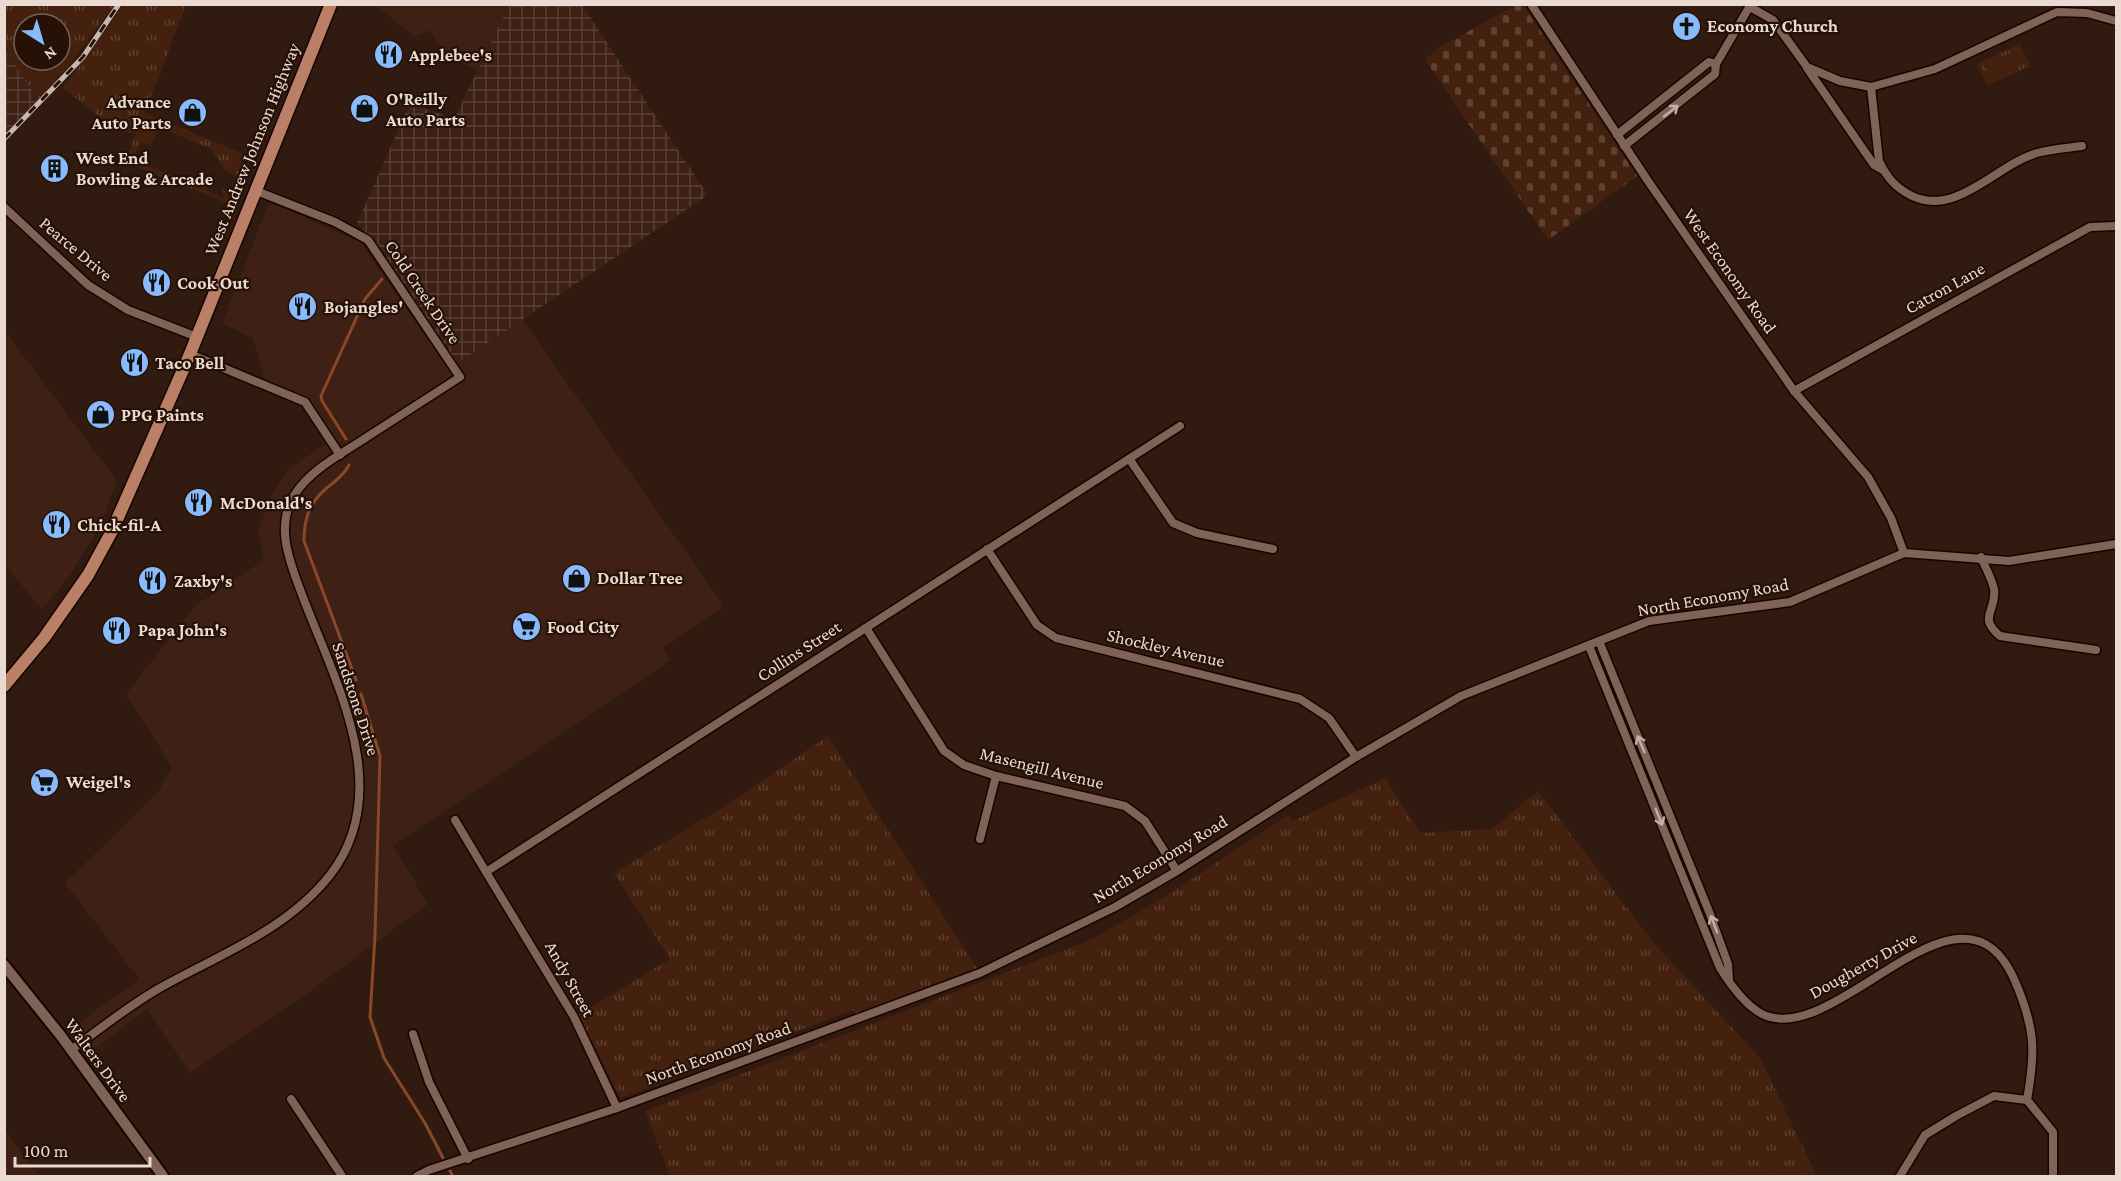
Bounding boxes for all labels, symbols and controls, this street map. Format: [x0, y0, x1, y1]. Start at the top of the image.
church icon: Economy Church [1670, 10, 1702, 42]
north arrow [12, 12, 72, 72]
place label: Economy Church [1707, 16, 1839, 36]
street label: West Andrew Johnson Highway [200, 39, 304, 258]
restaurant icon: Applebee's [372, 39, 404, 71]
text: N [41, 44, 60, 64]
place label: Applebee's [408, 45, 492, 65]
place label: O'Reilly Auto Parts [385, 89, 465, 130]
place label: Advance Auto Parts [91, 92, 171, 133]
shop icon: O'Reilly Auto Parts [349, 93, 381, 125]
shop icon: Advance Auto Parts [176, 96, 208, 128]
one-way arrow [1662, 104, 1678, 117]
place label: West End Bowling & Arcade [75, 148, 213, 189]
building icon: West End Bowling & Arcade [39, 152, 71, 184]
street label: West Economy Road [1680, 205, 1781, 338]
street label: Pearce Drive [36, 213, 116, 285]
street label: Cold Creek Drive [381, 236, 465, 348]
street label: Catron Lane [1902, 258, 1988, 318]
restaurant icon: Cook Out [140, 267, 172, 299]
place label: Cook Out [177, 273, 249, 293]
restaurant icon: Bojangles' [287, 291, 319, 323]
place label: Bojangles' [324, 297, 403, 318]
restaurant icon: Taco Bell [118, 347, 150, 379]
place label: Taco Bell [155, 353, 224, 373]
shop icon: PPG Paints [84, 399, 116, 431]
place label: PPG Paints [121, 405, 204, 425]
restaurant icon: McDonald's [183, 487, 215, 519]
place label: McDonald's [220, 493, 312, 513]
restaurant icon: Chick-fil-A [40, 509, 72, 541]
place label: Chick-fil-A [77, 515, 162, 535]
shop icon: Dollar Tree [560, 562, 592, 594]
restaurant icon: Zaxby's [137, 565, 169, 597]
place label: Dollar Tree [597, 568, 683, 588]
place label: Zaxby's [174, 571, 232, 591]
street label: North Economy Road [1636, 574, 1791, 620]
supermarket icon: Food City [510, 611, 542, 643]
restaurant icon: Papa John's [101, 614, 133, 646]
street label: Collins Street [753, 616, 846, 686]
place label: Food City [547, 617, 619, 637]
place label: Papa John's [138, 620, 227, 640]
street label: Shockley Avenue [1105, 625, 1227, 671]
street label: Sandstone Drive [328, 640, 384, 758]
one-way arrow [1635, 735, 1646, 753]
street label: Masengill Avenue [978, 743, 1106, 793]
supermarket icon: Weigel's [29, 766, 61, 798]
place label: Weigel's [65, 772, 131, 792]
one-way arrow [1654, 807, 1665, 825]
street label: North Economy Road [1089, 811, 1231, 907]
one-way arrow [1708, 916, 1719, 934]
street label: Dougherty Drive [1806, 927, 1920, 1003]
street label: Andy Street [541, 938, 599, 1021]
street label: Walters Drive [61, 1014, 135, 1106]
street label: North Economy Road [643, 1017, 794, 1089]
scale bar [15, 1130, 150, 1168]
text: 100 m [24, 1141, 69, 1161]

